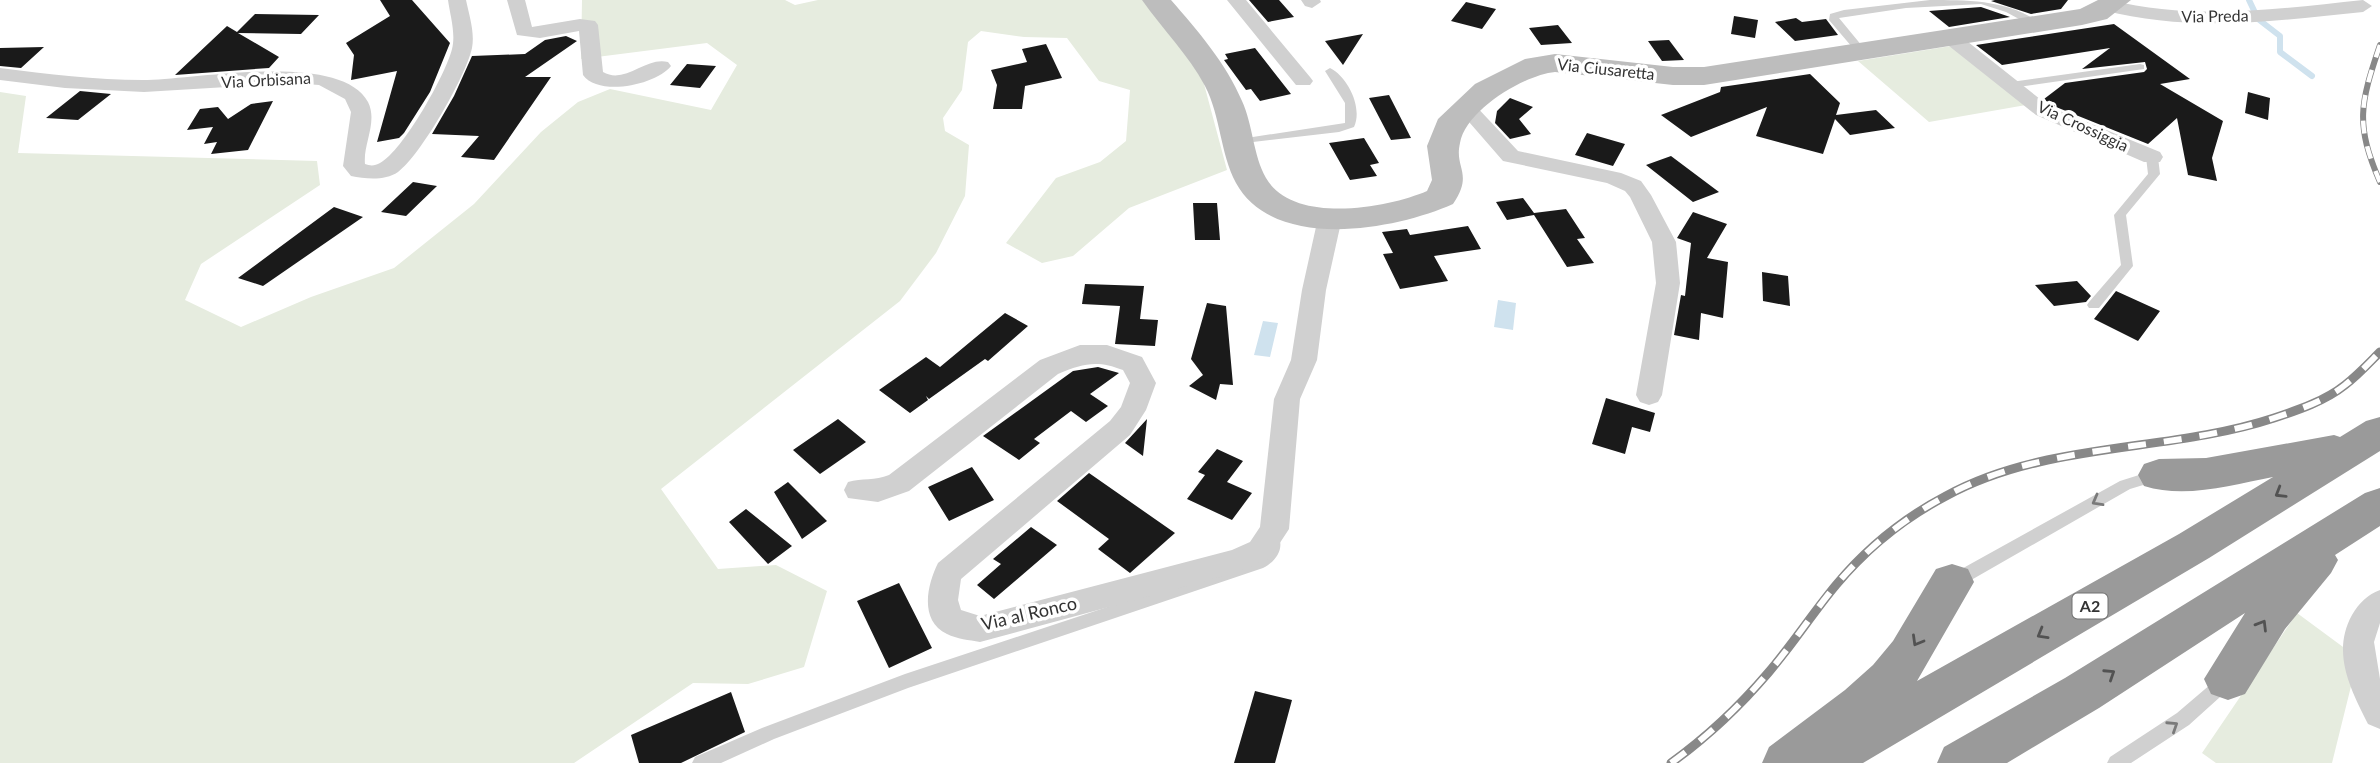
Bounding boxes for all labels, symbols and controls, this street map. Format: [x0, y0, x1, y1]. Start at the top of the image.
street label: Via Preda [2181, 5, 2249, 26]
street label: Via Ciusaretta [1556, 54, 1656, 83]
street label: Via Orbisana [221, 68, 311, 91]
street label: Via Crossiggia [2035, 96, 2132, 155]
one-way arrow [2274, 485, 2287, 498]
one-way arrow [2091, 493, 2104, 506]
street label: Via al Ronco [979, 591, 1079, 635]
road number: A2 [2072, 594, 2108, 618]
one-way arrow [2254, 620, 2267, 633]
one-way arrow [2037, 626, 2050, 639]
one-way arrow [1912, 633, 1925, 646]
one-way arrow [2103, 670, 2116, 683]
one-way arrow [2165, 721, 2178, 734]

